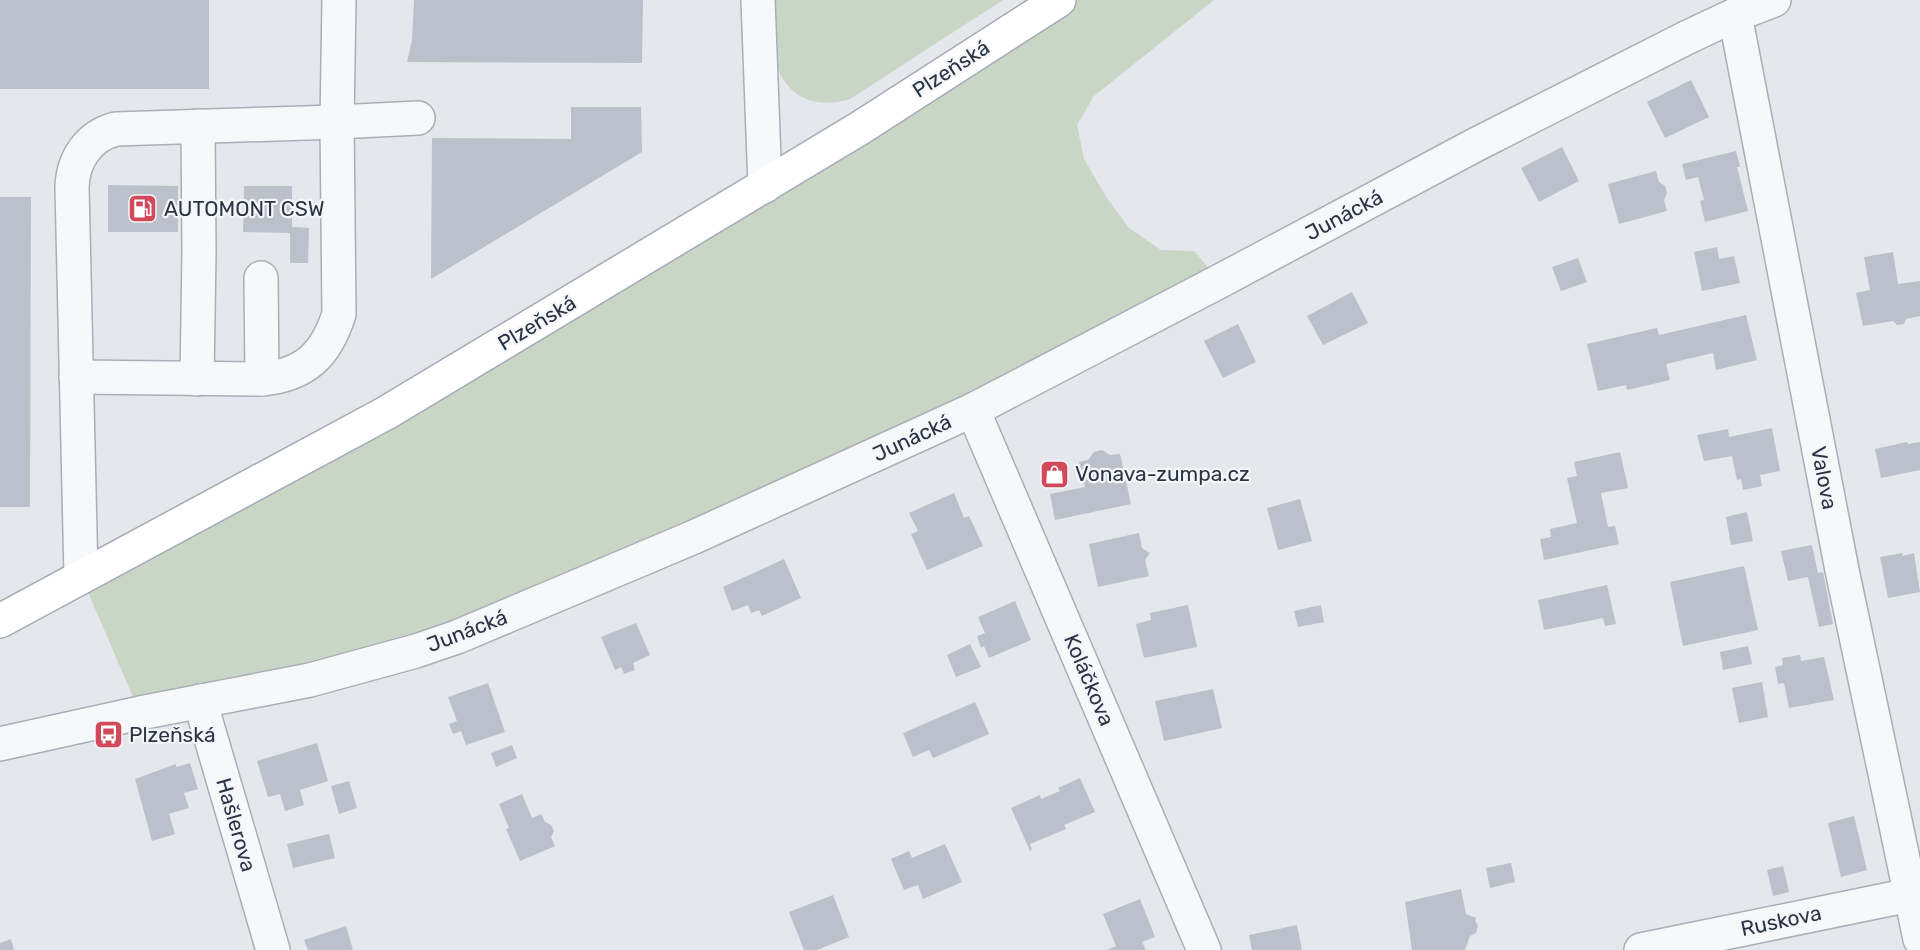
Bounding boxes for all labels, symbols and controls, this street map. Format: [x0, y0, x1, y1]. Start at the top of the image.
street label: Plzeňská [908, 35, 994, 103]
street label: Junácká [1301, 184, 1387, 245]
fuel station icon: AUTOMONT CSW [127, 193, 159, 225]
place label: AUTOMONT CSW [164, 196, 324, 221]
street label: Plzeňská [493, 290, 580, 356]
street label: Junácká [868, 408, 955, 467]
street label: Valova [1806, 444, 1843, 512]
shop icon: Vonava-zumpa.cz [1038, 458, 1070, 490]
place label: Vonava-zumpa.cz [1075, 461, 1250, 486]
street label: Junácká [423, 604, 511, 657]
street label: Koláčkova [1059, 630, 1120, 729]
bus stop icon: Plzeňská [92, 719, 124, 751]
place label: Plzeňská [129, 722, 216, 747]
street label: Hašlerova [211, 775, 262, 875]
street label: Ruskova [1738, 900, 1824, 941]

